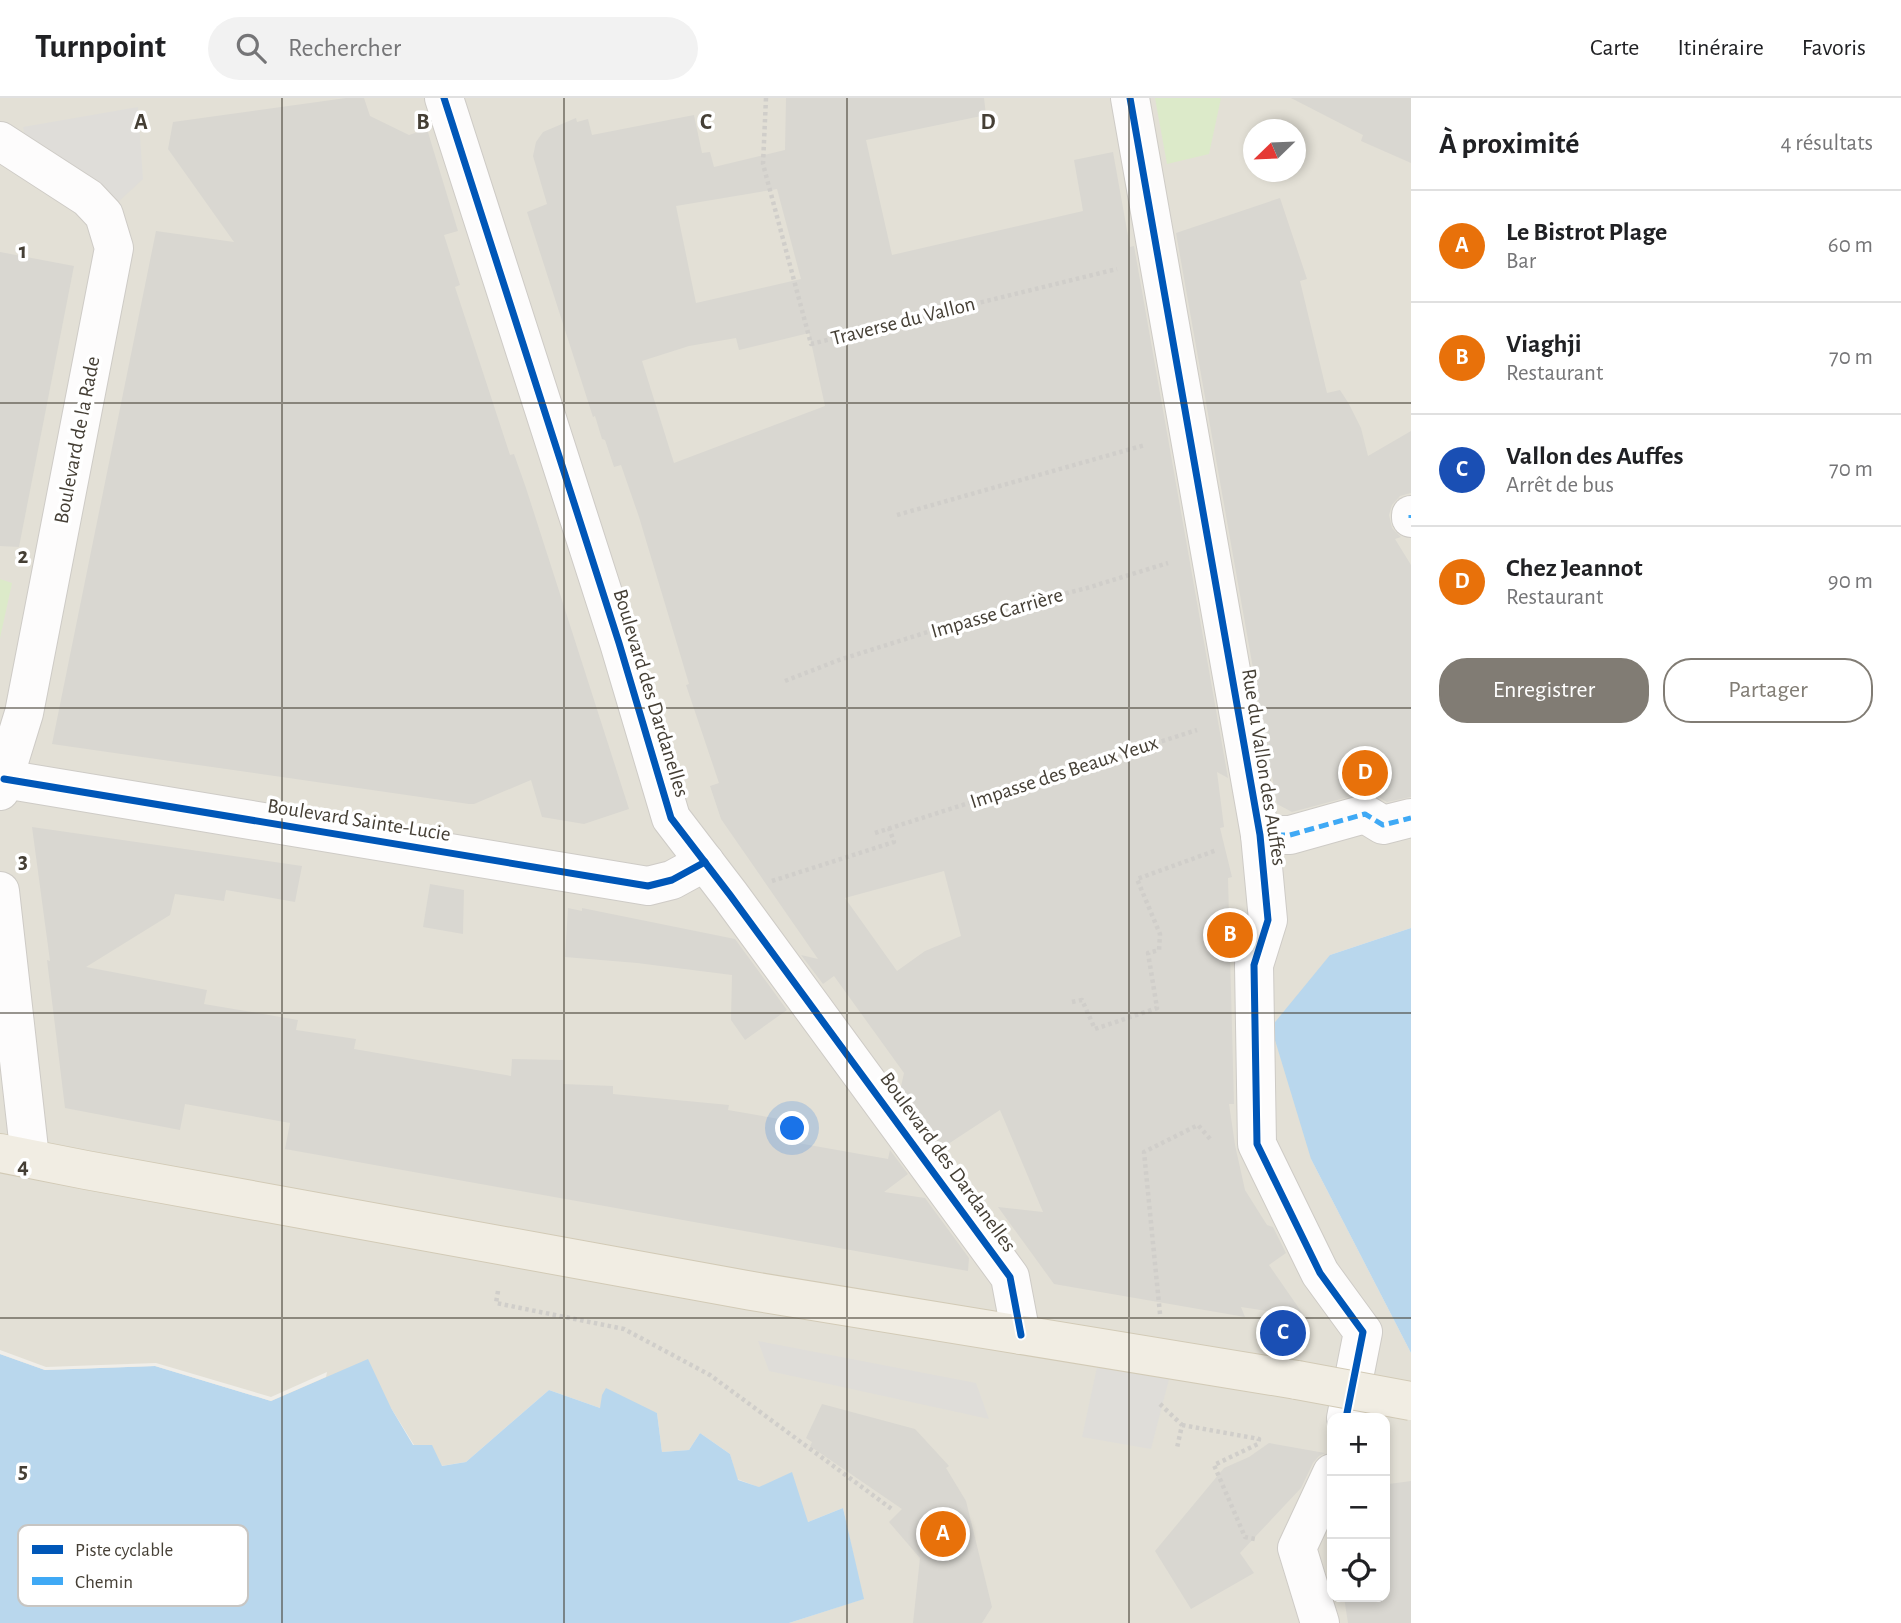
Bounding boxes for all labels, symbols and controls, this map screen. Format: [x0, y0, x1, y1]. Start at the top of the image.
search box [208, 17, 698, 80]
icon: search [232, 29, 270, 67]
text: Turnpoint [35, 31, 166, 64]
text: Rechercher [288, 35, 401, 61]
text: Carte [1590, 36, 1639, 60]
text: Itinéraire [1677, 36, 1764, 60]
text: Favoris [1802, 36, 1866, 60]
text: A [134, 111, 148, 134]
text: B [416, 111, 430, 134]
text: C [700, 111, 712, 134]
text: D [980, 111, 996, 134]
north arrow [1243, 119, 1306, 182]
text: À proximité [1439, 129, 1579, 159]
text: 4 résultats [1780, 132, 1873, 155]
text: Le Bistrot Plage [1506, 219, 1667, 245]
text: A [1455, 234, 1469, 257]
text: 60 m [1828, 234, 1873, 257]
text: 1 [19, 240, 27, 263]
text: Bar [1506, 250, 1536, 273]
street label: Traverse du Vallon [829, 293, 977, 349]
text: Viaghji [1506, 331, 1582, 357]
text: B [1455, 346, 1469, 369]
text: 70 m [1829, 346, 1873, 369]
street label: Boulevard de la Rade [50, 355, 104, 525]
text: Restaurant [1506, 362, 1603, 385]
text: Vallon des Auffes [1506, 443, 1684, 469]
text: C [1456, 458, 1468, 481]
text: 70 m [1829, 458, 1873, 481]
text: Arrêt de bus [1506, 474, 1614, 497]
text: 2 [18, 545, 29, 568]
text: Chez Jeannot [1506, 555, 1642, 581]
text: D [1454, 570, 1470, 593]
text: 90 m [1828, 570, 1873, 593]
street label: Impasse Carrière [929, 584, 1065, 642]
street label: Boulevard des Dardanelles [609, 586, 693, 800]
text: Restaurant [1506, 586, 1603, 609]
button: Enregistrer [1439, 658, 1649, 723]
button: Partager [1663, 658, 1873, 723]
street label: Rue du Vallon des Auffes [1238, 667, 1290, 867]
street label: Impasse des Beaux Yeux [967, 732, 1161, 812]
pin: D [1342, 747, 1388, 799]
street label: Boulevard Sainte-Lucie [266, 795, 452, 845]
text: 3 [18, 850, 28, 873]
pin: B [1207, 909, 1253, 961]
street label: Boulevard des Dardanelles [876, 1068, 1020, 1256]
your location [775, 1111, 809, 1145]
text: 4 [17, 1155, 29, 1178]
pin: C [1260, 1307, 1306, 1359]
map controls [1327, 1413, 1390, 1602]
button: + [1327, 1413, 1390, 1476]
text: 5 [18, 1460, 28, 1483]
button: − [1327, 1476, 1390, 1539]
pin: A [920, 1508, 966, 1560]
legend [18, 1525, 248, 1606]
button: locate [1327, 1539, 1390, 1602]
text: Piste cyclable [75, 1541, 173, 1560]
text: Chemin [75, 1573, 133, 1592]

